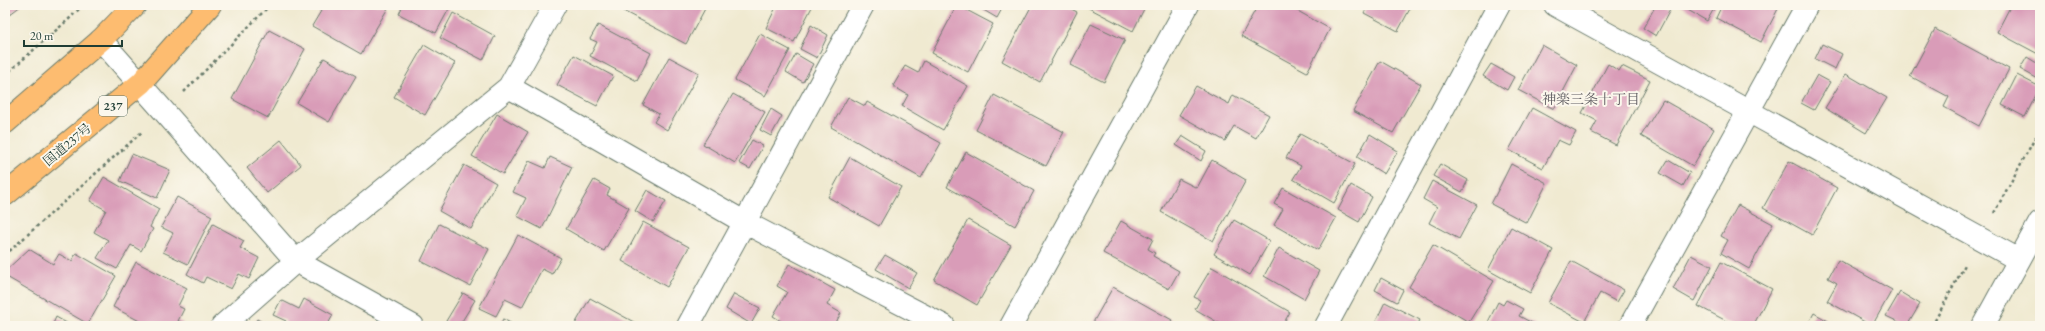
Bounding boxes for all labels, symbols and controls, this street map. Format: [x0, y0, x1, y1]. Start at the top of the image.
scale bar [24, 22, 122, 48]
text: 20 m [30, 28, 54, 44]
district label: 神楽三条十丁目 [1542, 90, 1640, 108]
road number: 237 [99, 96, 127, 116]
street label: 国道237号 [40, 119, 95, 169]

